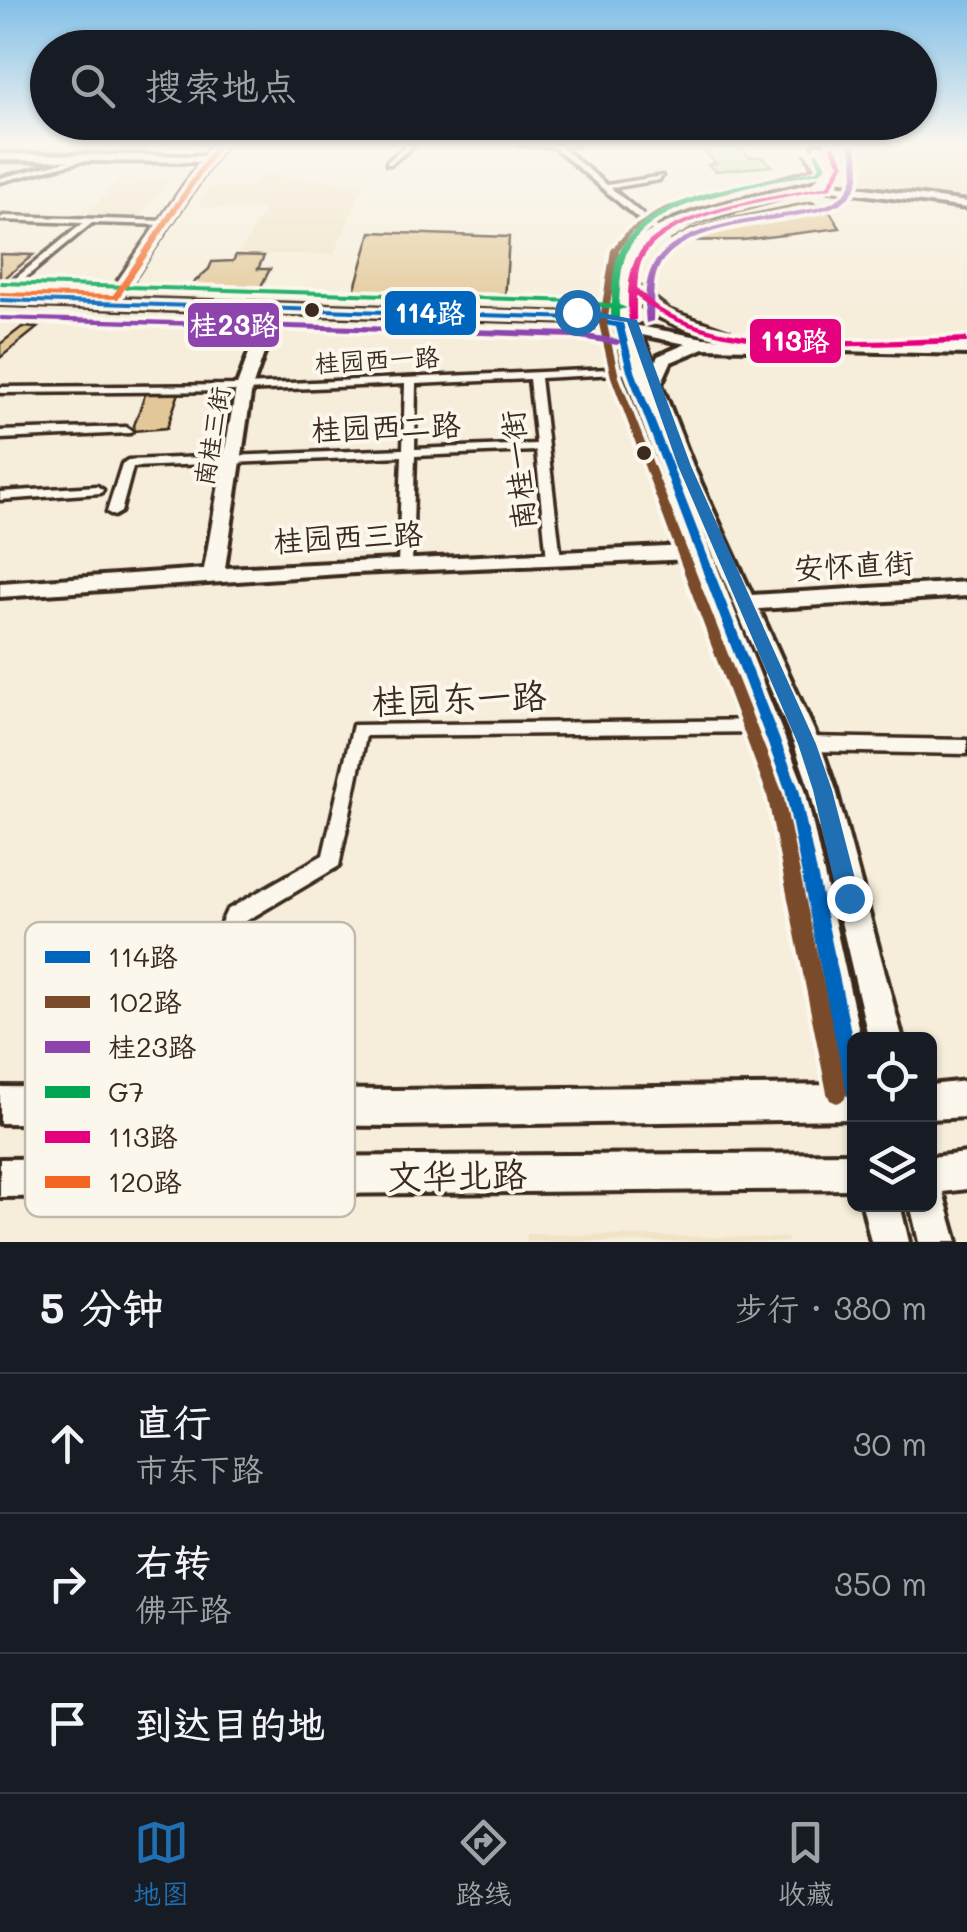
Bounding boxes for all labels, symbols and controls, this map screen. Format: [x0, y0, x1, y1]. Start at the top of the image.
search box [30, 30, 937, 140]
icon: search [65, 58, 120, 113]
text: 搜索地点 [145, 60, 297, 110]
line badge: 114路 [383, 289, 478, 337]
route start [555, 290, 601, 336]
text: 114路 [395, 294, 465, 330]
unlabelled marker [302, 300, 322, 320]
line badge: 桂23路 [186, 301, 281, 349]
text: 桂23路 [190, 306, 278, 342]
line badge: 113路 [748, 317, 843, 365]
text: 113路 [760, 322, 830, 358]
street label: 桂园西一路 [314, 340, 440, 378]
street label: 南桂三街 [187, 384, 235, 488]
street label: 桂园西二路 [310, 403, 462, 449]
street label: 南桂一街 [491, 408, 543, 532]
unlabelled marker [634, 443, 654, 463]
street label: 桂园西三路 [272, 512, 424, 560]
street label: 安怀直街 [793, 541, 915, 587]
street label: 桂园东一路 [371, 671, 547, 723]
route end [827, 876, 873, 922]
legend [25, 922, 355, 1217]
text: 114路 [108, 938, 177, 974]
text: 102路 [108, 983, 181, 1019]
text: 桂23路 [108, 1028, 196, 1064]
map controls [847, 1032, 937, 1212]
button: locate [847, 1032, 937, 1122]
text: G7 [108, 1073, 144, 1109]
text: 113路 [108, 1118, 177, 1154]
button: layers [847, 1122, 937, 1212]
street label: 文华北路 [387, 1150, 527, 1198]
text: 120路 [108, 1163, 181, 1199]
text: 5 分钟 [40, 1279, 164, 1334]
text: 步行 · 380 m [735, 1286, 927, 1328]
text: 直行 [135, 1396, 211, 1446]
icon: ahead [40, 1416, 95, 1471]
text: 30 m [853, 1422, 927, 1464]
text: 市东下路 [135, 1447, 263, 1489]
text: 右转 [135, 1536, 211, 1586]
icon: right [40, 1556, 95, 1611]
text: 350 m [834, 1562, 927, 1604]
text: 佛平路 [135, 1587, 231, 1629]
icon: arrive [40, 1696, 95, 1751]
text: 到达目的地 [135, 1698, 325, 1748]
tab: 地图 [133, 1815, 189, 1912]
tab: 路线 [455, 1815, 512, 1912]
tab: 收藏 [778, 1815, 834, 1912]

